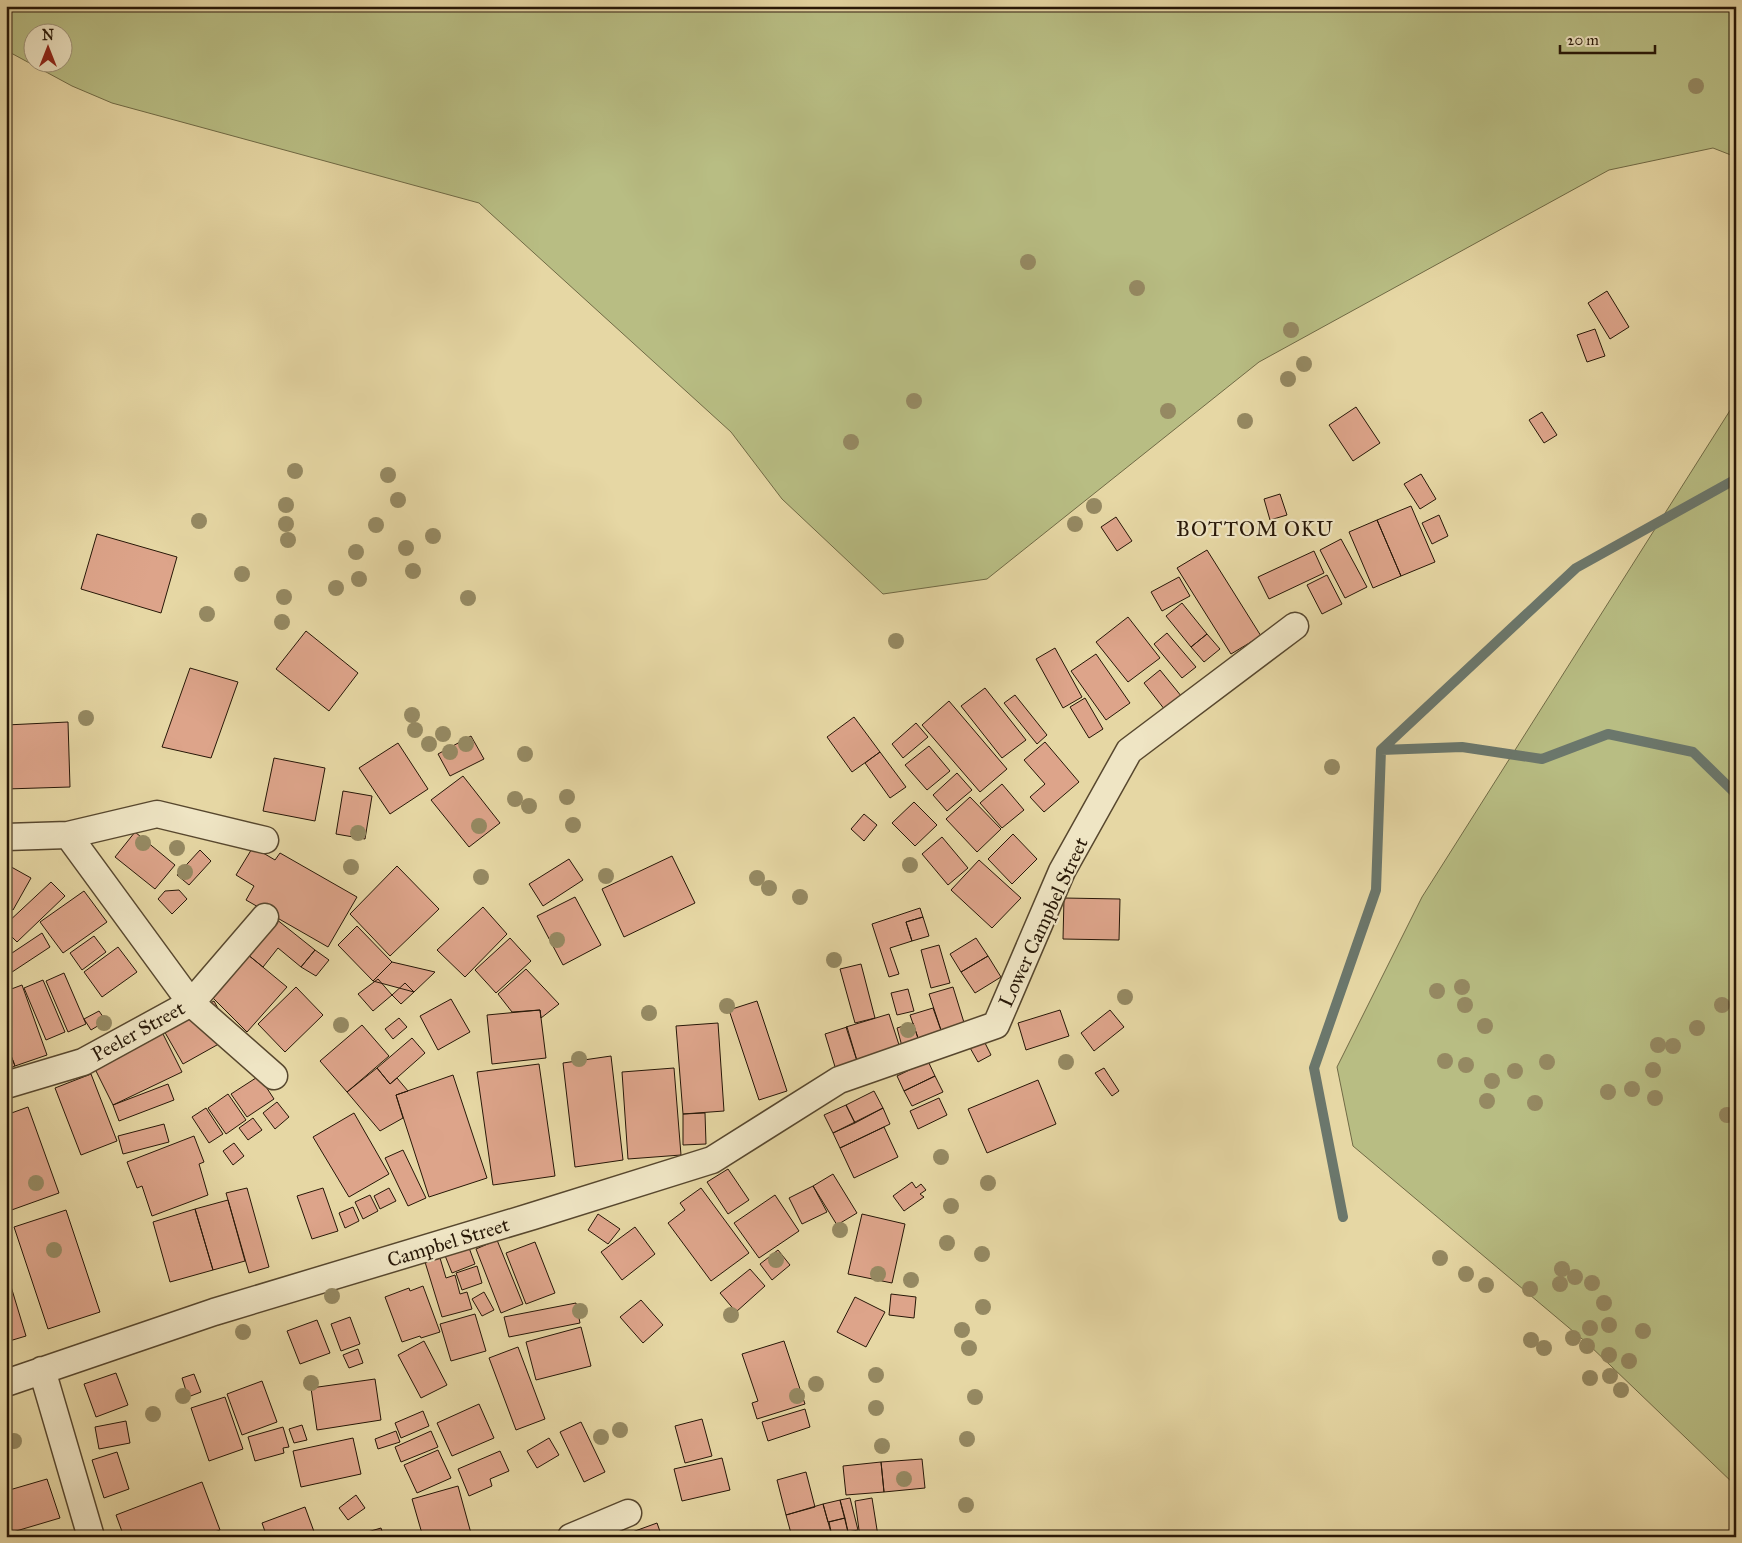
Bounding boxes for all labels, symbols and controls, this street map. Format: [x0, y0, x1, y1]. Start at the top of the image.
north arrow [22, 22, 72, 72]
scale bar [1560, 22, 1654, 54]
text: N [42, 27, 54, 44]
text: 20 m [1567, 31, 1599, 49]
district label: BOTTOM OKU [1176, 516, 1334, 542]
street label: Lower Campbel Street [993, 833, 1093, 1011]
street label: Peeler Street [87, 996, 189, 1066]
street label: Campbel Street [384, 1212, 512, 1272]

